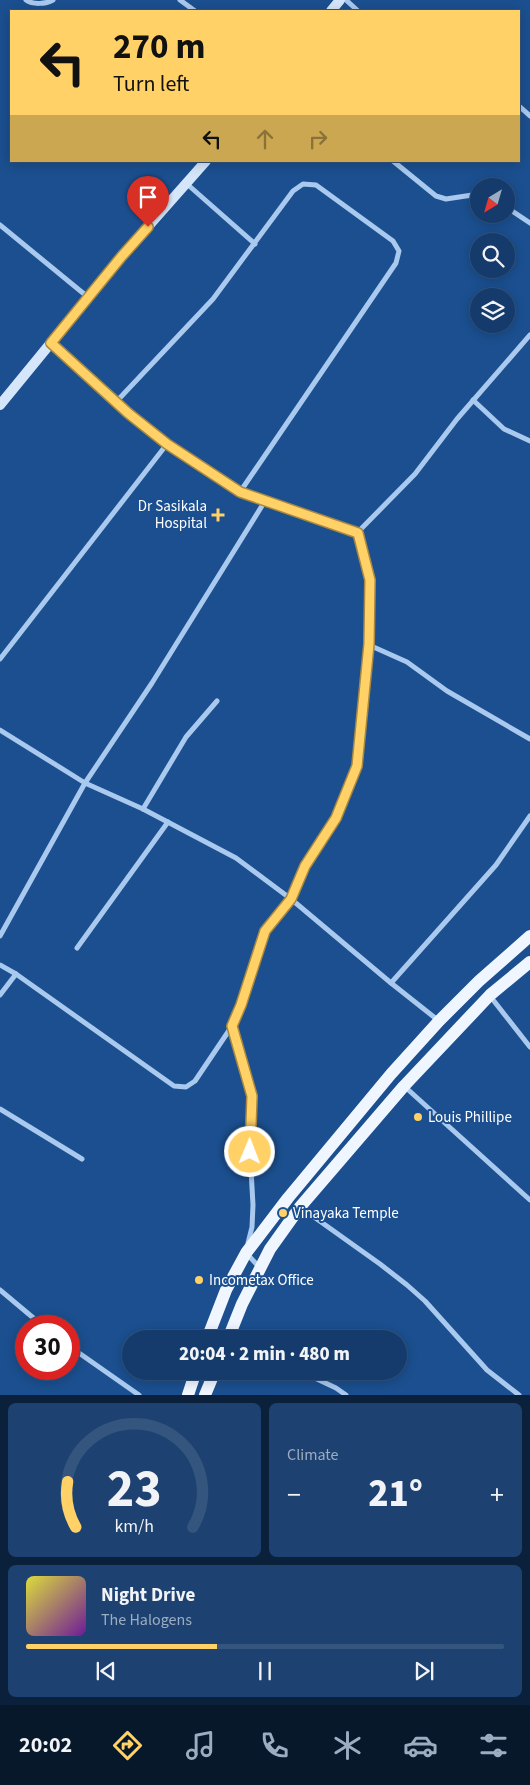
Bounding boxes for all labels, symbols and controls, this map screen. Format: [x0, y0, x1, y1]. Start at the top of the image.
text: 270 m [113, 22, 205, 72]
icon: left [30, 30, 95, 95]
text: Turn left [113, 68, 189, 100]
icon: left [198, 125, 226, 153]
icon: ahead [251, 125, 279, 153]
icon: right [304, 125, 332, 153]
pin [127, 176, 169, 227]
north arrow [470, 178, 515, 222]
map controls [470, 178, 515, 333]
icon: arrive [134, 183, 162, 211]
button: search [470, 233, 515, 278]
button: layers [470, 288, 515, 333]
place label: Dr Sasikala Hospital [138, 496, 207, 534]
marker: Dr Sasikala Hospital [211, 508, 225, 522]
place label: Louis Phillipe [428, 1107, 512, 1128]
marker: Louis Phillipe [412, 1111, 424, 1123]
position arrow [223, 1125, 275, 1177]
place label: Vinayaka Temple [293, 1203, 399, 1224]
marker: Vinayaka Temple [277, 1207, 289, 1219]
place label: Incometax Office [209, 1270, 314, 1291]
marker: Incometax Office [193, 1274, 205, 1286]
speed limit sign: 30 [15, 1315, 80, 1380]
text: 20:04 · 2 min · 480 m [179, 1341, 350, 1368]
text: Climate [287, 1444, 338, 1466]
text: 23 [107, 1453, 162, 1527]
text: 21° [368, 1467, 423, 1521]
text: − [287, 1475, 301, 1515]
text: + [490, 1475, 504, 1515]
text: km/h [115, 1514, 154, 1539]
text: Night Drive [101, 1582, 195, 1609]
text: The Halogens [101, 1609, 192, 1631]
icon: previous [92, 1657, 120, 1685]
icon: pause [251, 1657, 279, 1685]
icon: next [410, 1657, 438, 1685]
icon: directions [110, 1728, 145, 1763]
icon: music [183, 1728, 218, 1763]
icon: phone [257, 1728, 292, 1763]
icon: climate [330, 1728, 365, 1763]
icon: car [403, 1728, 438, 1763]
icon: filters [476, 1728, 511, 1763]
text: 20:02 [19, 1729, 72, 1761]

